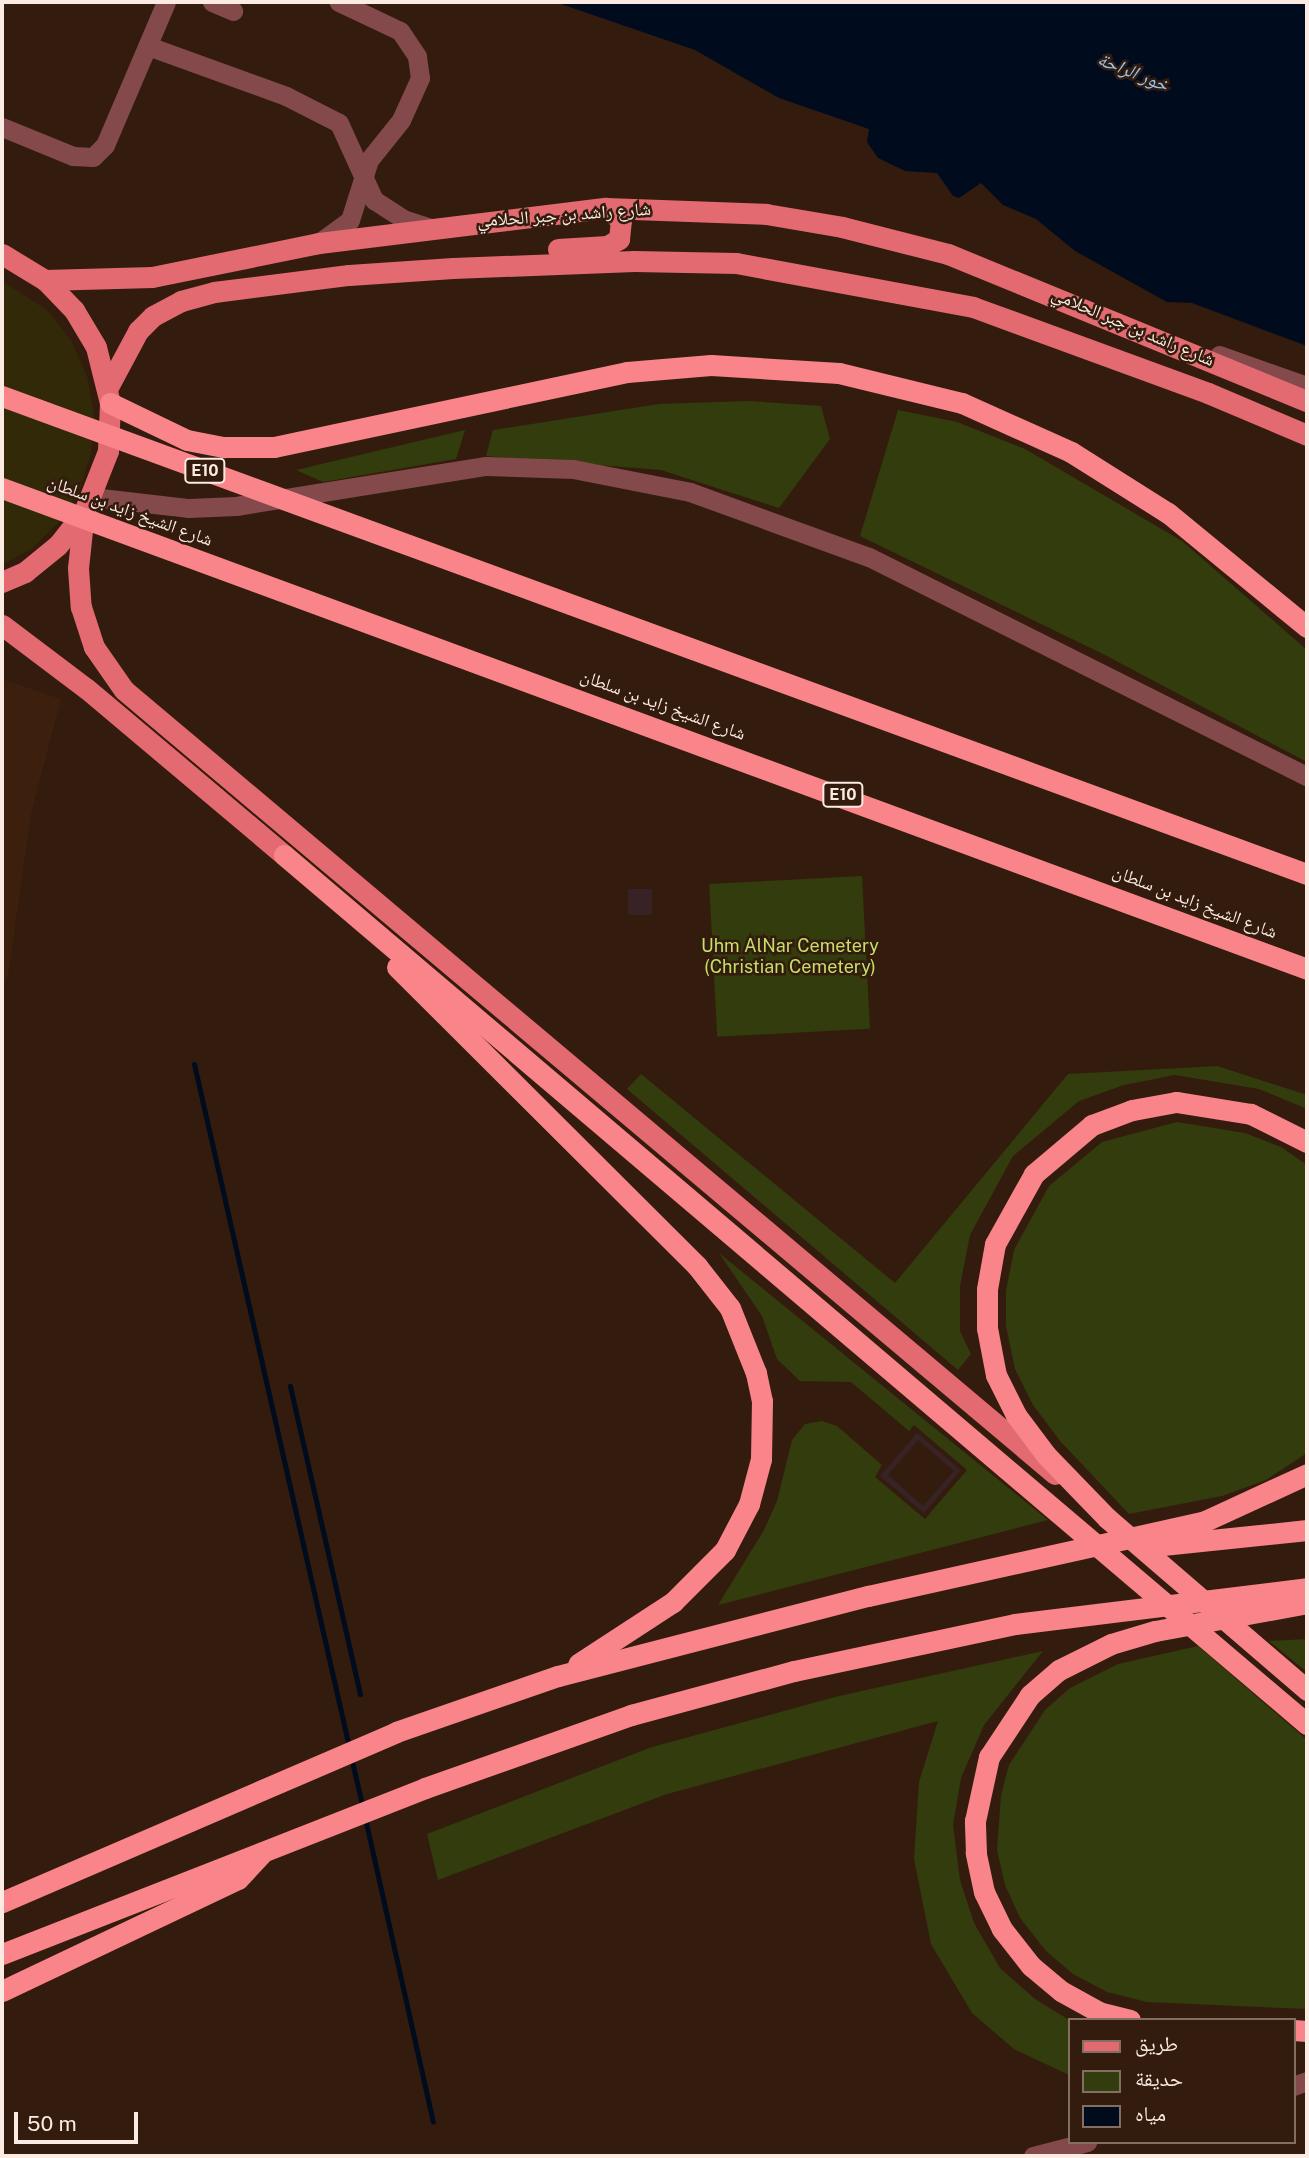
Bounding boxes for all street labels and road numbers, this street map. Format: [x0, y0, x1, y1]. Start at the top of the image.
street label: شارع راشد بن جبر الحلامي [476, 198, 652, 232]
street label: شارع راشد بن جبر الحلامي [1049, 283, 1217, 371]
road number: E10 [184, 458, 226, 484]
street label: شارع الشيخ زايد بن سلطان [44, 471, 216, 551]
street label: شارع الشيخ زايد بن سلطان [577, 665, 749, 745]
road number: E10 [822, 782, 864, 808]
street label: شارع الشيخ زايد بن سلطان [1110, 861, 1280, 943]

